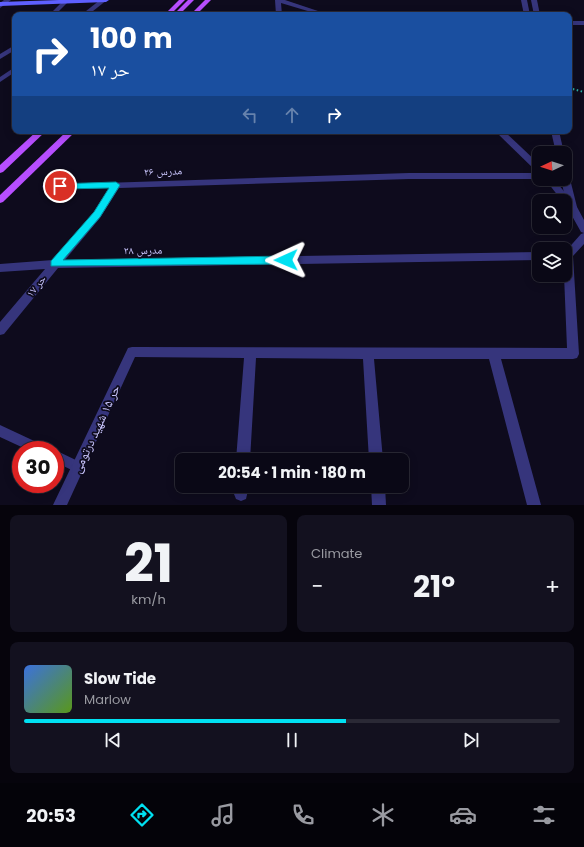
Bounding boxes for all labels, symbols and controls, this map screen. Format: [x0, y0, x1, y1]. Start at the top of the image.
text: 100 m [90, 19, 173, 58]
icon: right [24, 28, 76, 80]
text: حر ۱۷ [90, 57, 130, 82]
icon: left [239, 104, 261, 126]
icon: ahead [281, 104, 303, 126]
icon: right [323, 104, 345, 126]
north arrow [532, 146, 572, 186]
map controls [532, 146, 572, 282]
street label: مدرس ۲۶ [144, 162, 182, 180]
pin [43, 169, 77, 203]
icon: arrive [49, 175, 71, 197]
button: search [532, 194, 572, 234]
position arrow [265, 239, 307, 281]
street label: مدرس ۲۸ [124, 242, 162, 258]
button: layers [532, 242, 572, 282]
street label: حر ۱۷ [22, 272, 50, 300]
street label: حر ۱۵ شهید درتومی [67, 382, 125, 476]
speed limit sign: 30 [12, 441, 64, 493]
text: 20:54 · 1 min · 180 m [218, 462, 366, 483]
text: 21 [124, 527, 173, 600]
text: Climate [311, 544, 362, 563]
text: 21° [413, 565, 455, 608]
text: − [311, 571, 323, 602]
text: + [545, 571, 560, 602]
text: km/h [131, 590, 166, 609]
text: Slow Tide [84, 668, 156, 689]
text: Marlow [84, 690, 131, 709]
icon: previous [102, 729, 124, 751]
icon: pause [281, 729, 303, 751]
icon: next [460, 729, 482, 751]
icon: directions [128, 801, 156, 829]
icon: music [209, 801, 237, 829]
icon: phone [289, 801, 317, 829]
icon: climate [369, 801, 397, 829]
icon: car [449, 801, 477, 829]
icon: filters [530, 801, 558, 829]
text: 20:53 [26, 803, 76, 828]

